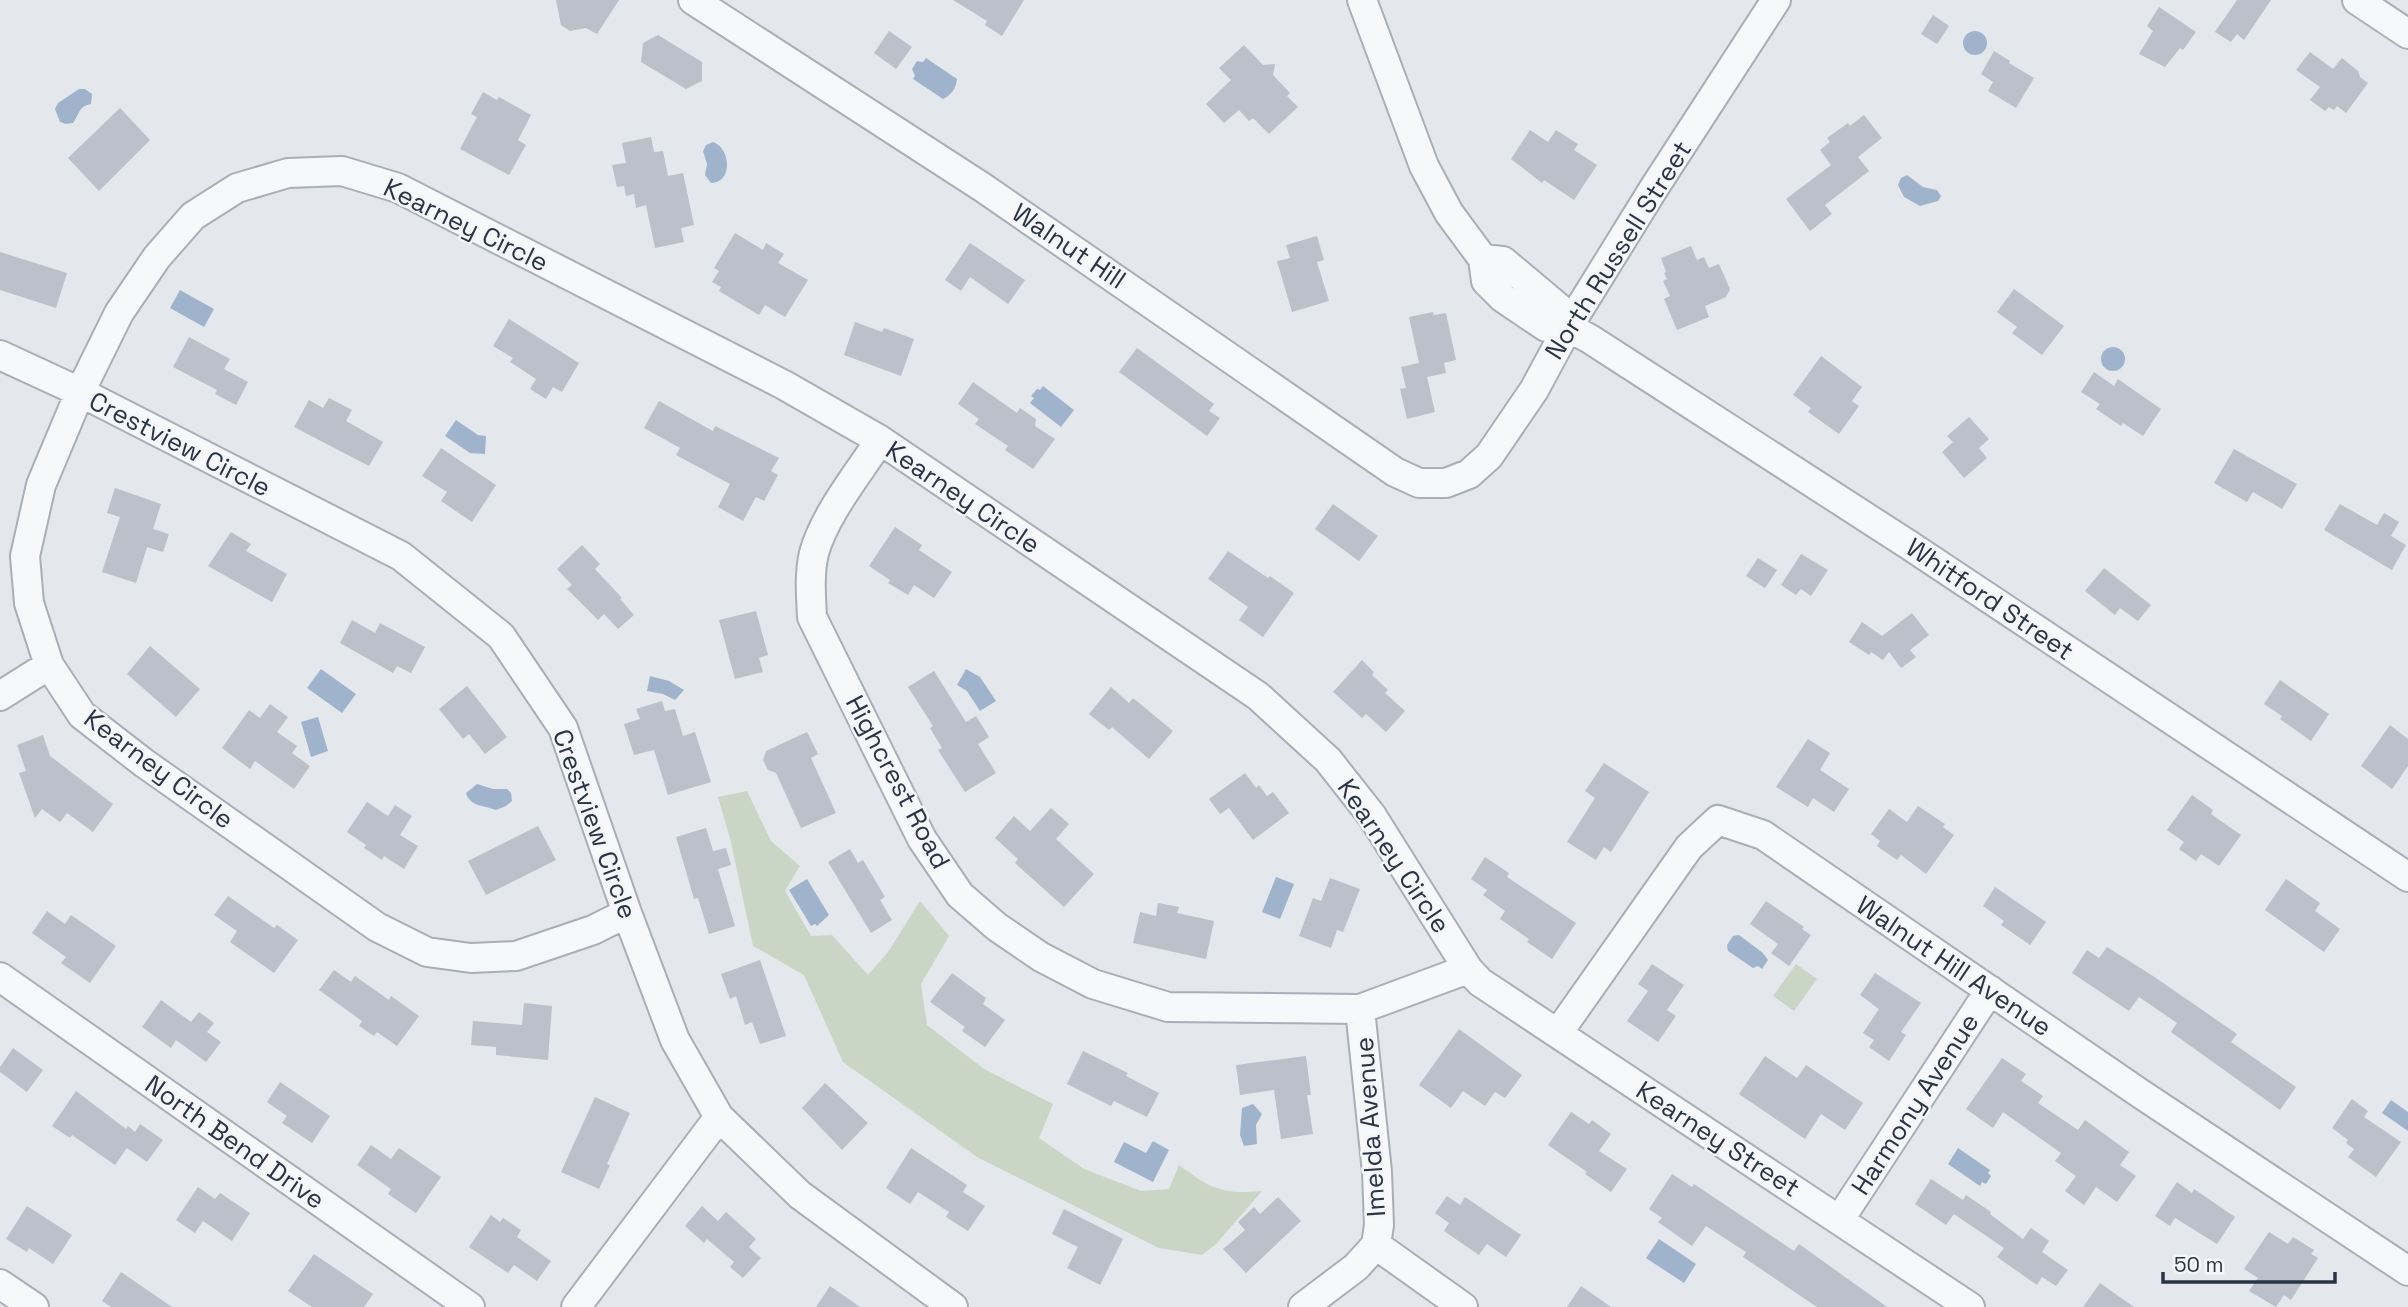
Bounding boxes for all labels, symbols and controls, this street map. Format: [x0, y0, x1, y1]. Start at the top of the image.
street label: North Russell Street [1537, 134, 1699, 366]
street label: Kearney Circle [378, 170, 554, 280]
street label: Walnut Hill [1005, 195, 1133, 297]
street label: Crestview Circle [83, 384, 277, 504]
street label: Kearney Circle [879, 433, 1047, 561]
street label: Whitford Street [1899, 530, 2081, 668]
street label: Highcrest Road [838, 689, 958, 875]
street label: Kearney Circle [77, 702, 241, 836]
street label: Crestview Circle [545, 724, 645, 924]
street label: Kearney Circle [1330, 772, 1458, 940]
street label: Walnut Hill Avenue [1850, 888, 2058, 1044]
street label: Harmony Avenue [1844, 1007, 1986, 1201]
street label: Imelda Avenue [1347, 1036, 1393, 1218]
street label: North Bend Drive [138, 1067, 332, 1217]
street label: Kearney Street [1630, 1073, 1806, 1205]
scale bar [2163, 1240, 2334, 1284]
text: 50 m [2174, 1251, 2224, 1278]

